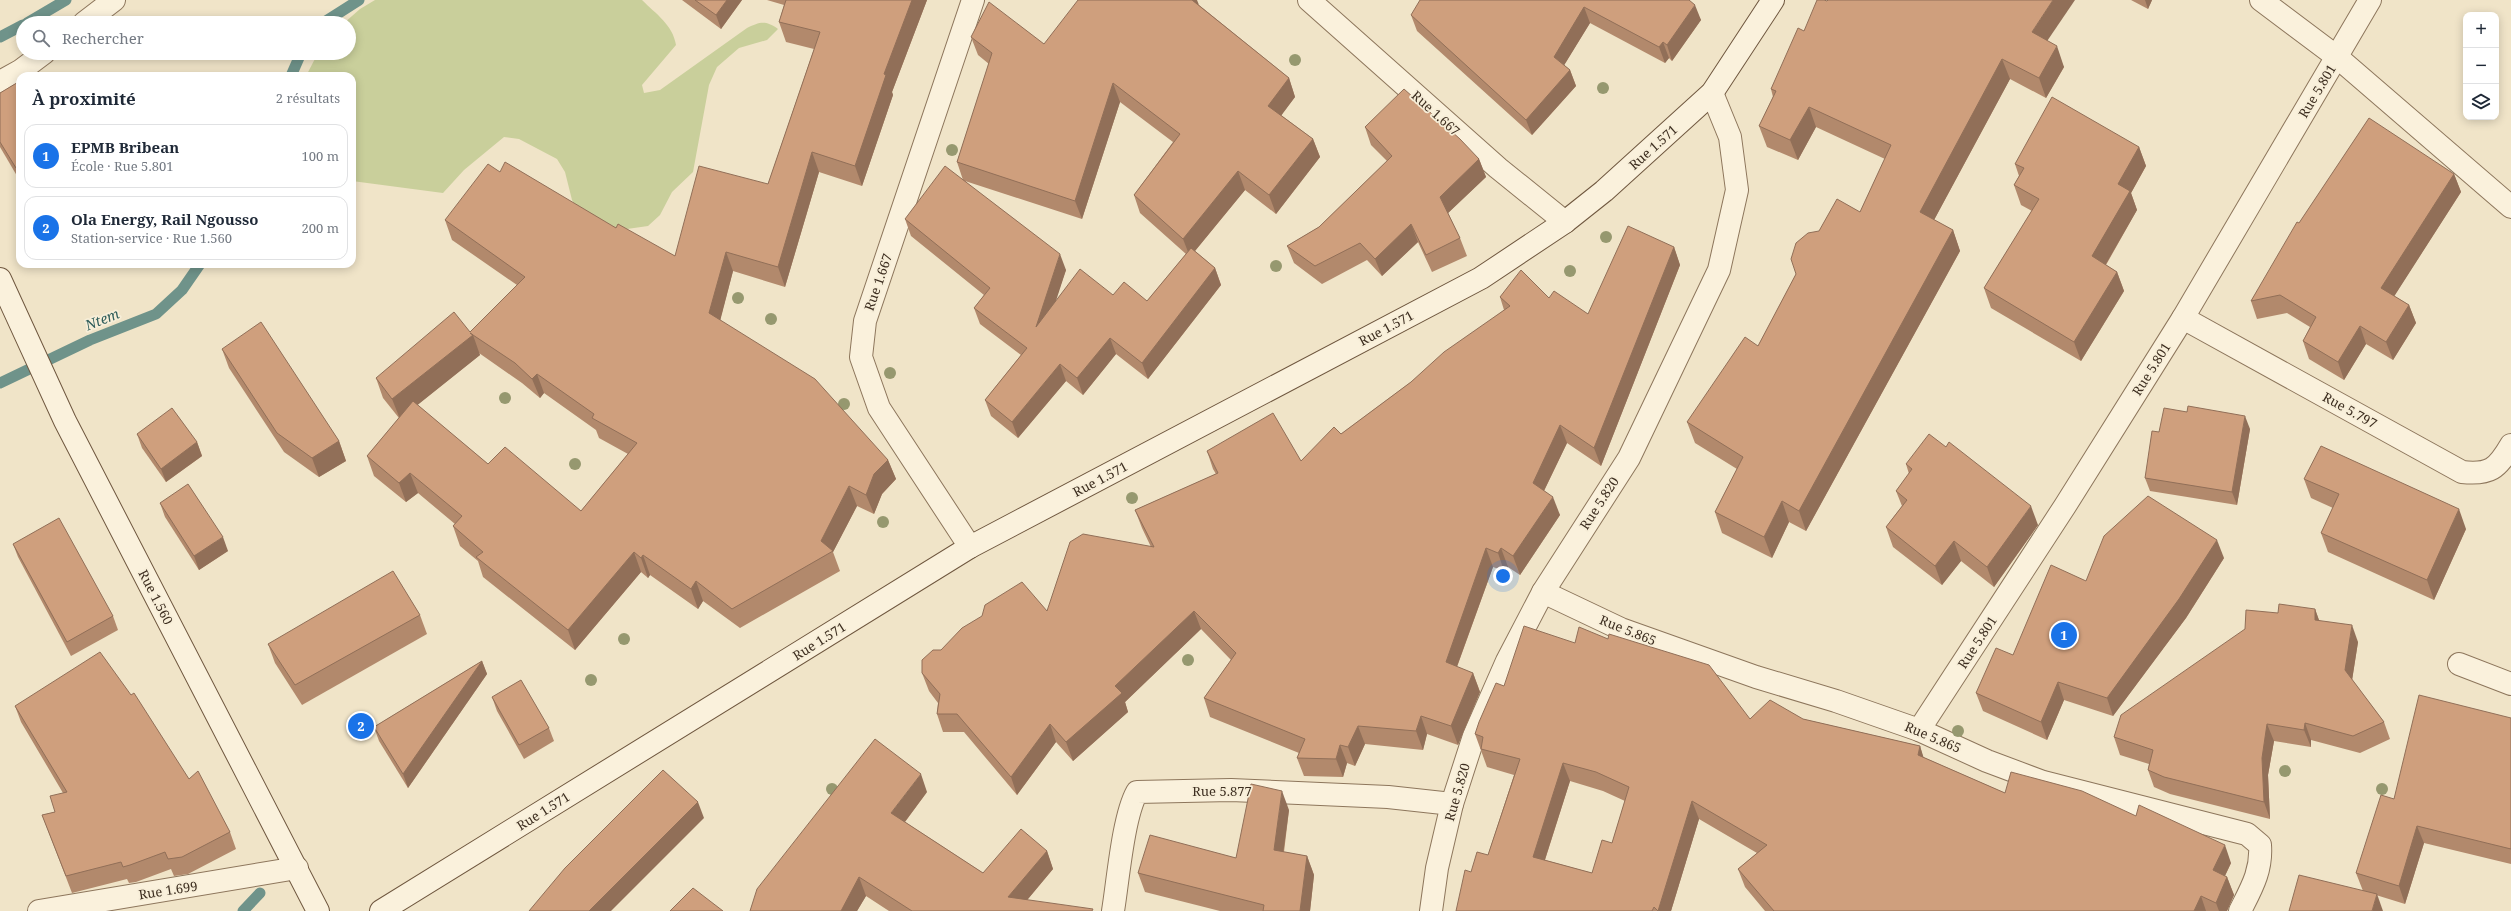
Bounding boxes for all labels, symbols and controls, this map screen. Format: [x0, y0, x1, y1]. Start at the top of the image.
map controls [2463, 12, 2499, 120]
button: + [2463, 12, 2499, 48]
search box [16, 16, 356, 60]
icon: search [30, 27, 52, 49]
text: Rechercher [62, 28, 144, 48]
button: − [2463, 48, 2499, 84]
street label: Rue 5.801 [2294, 61, 2340, 121]
button: layers [2463, 84, 2499, 120]
street label: Rue 1.667 [1408, 86, 1464, 140]
text: À proximité [32, 87, 136, 110]
text: 2 résultats [276, 89, 340, 107]
street label: Rue 1.571 [1625, 120, 1681, 174]
text: EPMB Bribean [71, 137, 179, 157]
text: 1 [42, 147, 50, 165]
text: 100 m [302, 147, 339, 165]
text: École · Rue 5.801 [71, 157, 173, 175]
text: Ola Energy, Rail Ngousso [71, 209, 258, 229]
text: 2 [42, 219, 50, 237]
text: 200 m [302, 219, 339, 237]
text: Station-service · Rue 1.560 [71, 229, 232, 247]
street label: Rue 1.667 [860, 251, 896, 313]
water label: Ntem [81, 303, 122, 335]
street label: Rue 1.571 [1356, 306, 1416, 350]
street label: Rue 5.801 [2128, 339, 2174, 399]
street label: Rue 5.797 [2320, 388, 2380, 432]
street label: Rue 1.571 [1070, 457, 1130, 501]
street label: Rue 5.820 [1575, 473, 1623, 533]
street label: Rue 1.560 [134, 566, 178, 628]
your location [1493, 566, 1513, 586]
street label: Rue 5.865 [1597, 611, 1659, 649]
street label: Rue 5.801 [1953, 612, 2001, 672]
street label: Rue 1.571 [789, 618, 849, 664]
pin: 1 [2051, 620, 2077, 650]
pin: 2 [348, 711, 374, 741]
street label: Rue 5.865 [1902, 717, 1964, 757]
street label: Rue 5.820 [1440, 761, 1474, 823]
street label: Rue 5.877 [1192, 782, 1252, 800]
street label: Rue 1.571 [513, 788, 573, 834]
street label: Rue 1.699 [137, 876, 199, 904]

